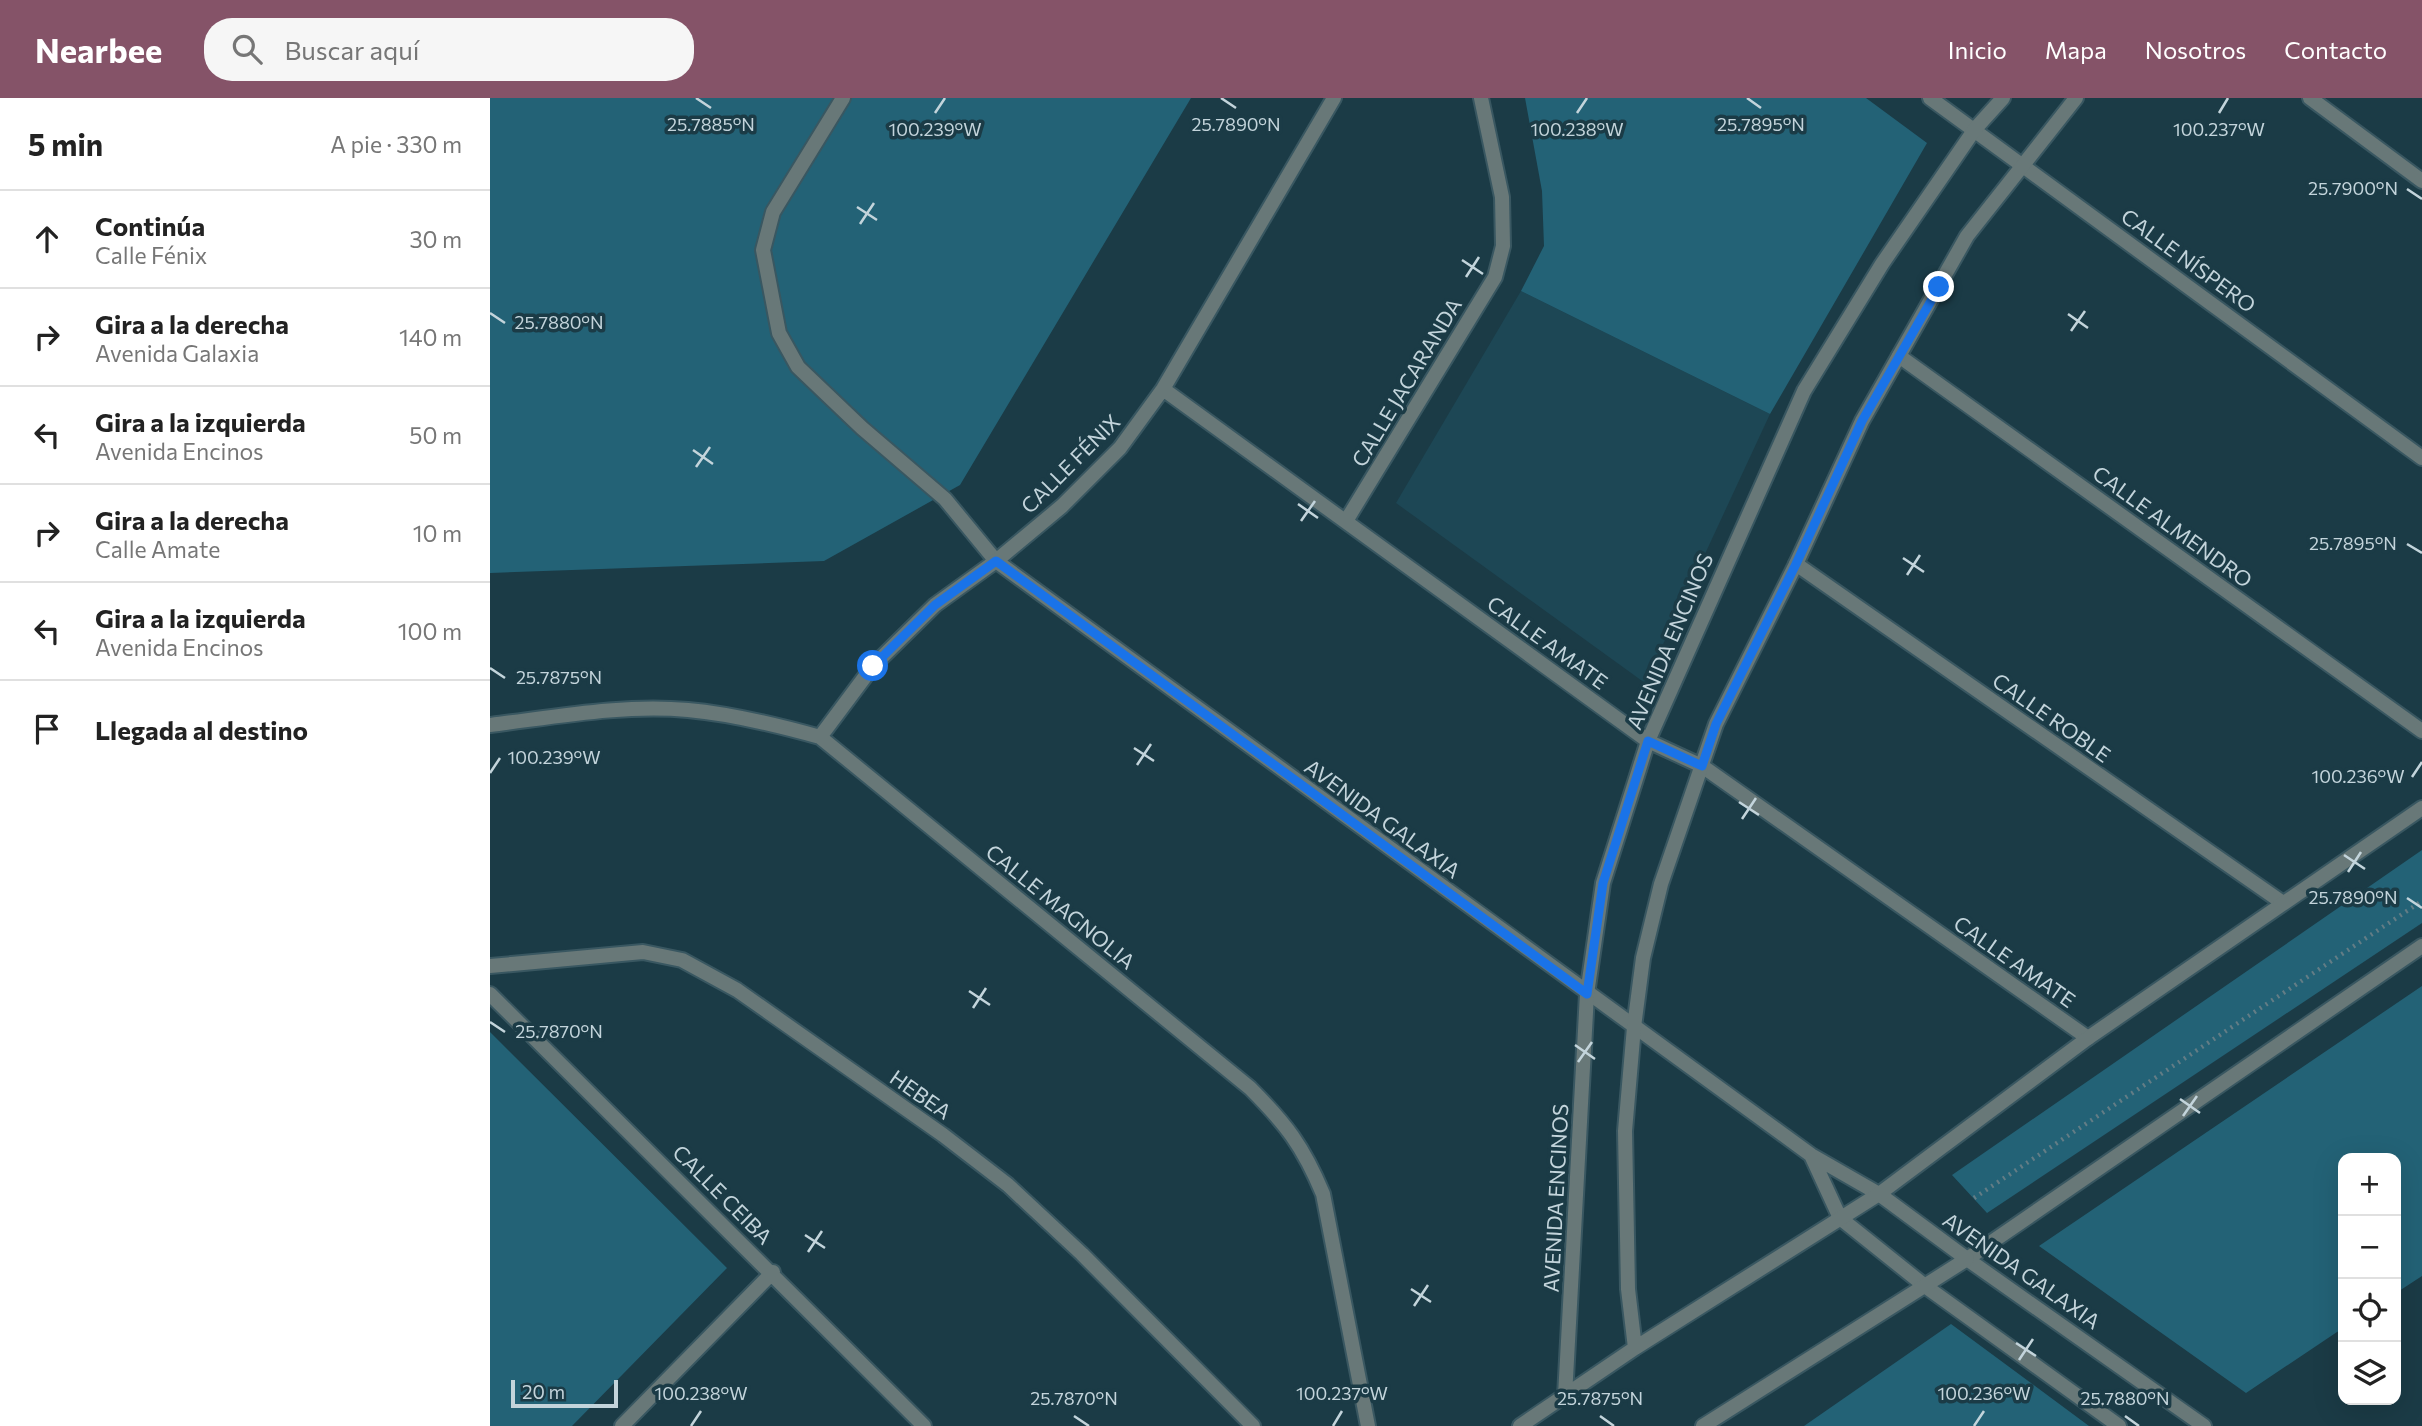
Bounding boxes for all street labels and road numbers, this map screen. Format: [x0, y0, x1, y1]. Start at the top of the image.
street label: CALLE NÍSPERO [2117, 203, 2261, 317]
street label: CALLE JACARANDA [1346, 293, 1466, 471]
street label: CALLE FÉNIX [1015, 408, 1125, 518]
street label: CALLE ALMENDRO [2089, 460, 2257, 592]
street label: AVENIDA ENCINOS [1621, 549, 1717, 733]
street label: CALLE AMATE [1483, 590, 1613, 694]
street label: CALLE ROBLE [1988, 667, 2116, 767]
street label: AVENIDA GALAXIA [1300, 753, 1466, 883]
street label: CALLE MAGNOLIA [982, 838, 1140, 974]
street label: CALLE AMATE [1949, 910, 2081, 1012]
street label: HEBEA [886, 1064, 956, 1124]
street label: AVENIDA ENCINOS [1538, 1103, 1572, 1293]
street label: CALLE CEIBA [668, 1139, 778, 1249]
street label: AVENIDA GALAXIA [1939, 1206, 2105, 1334]

